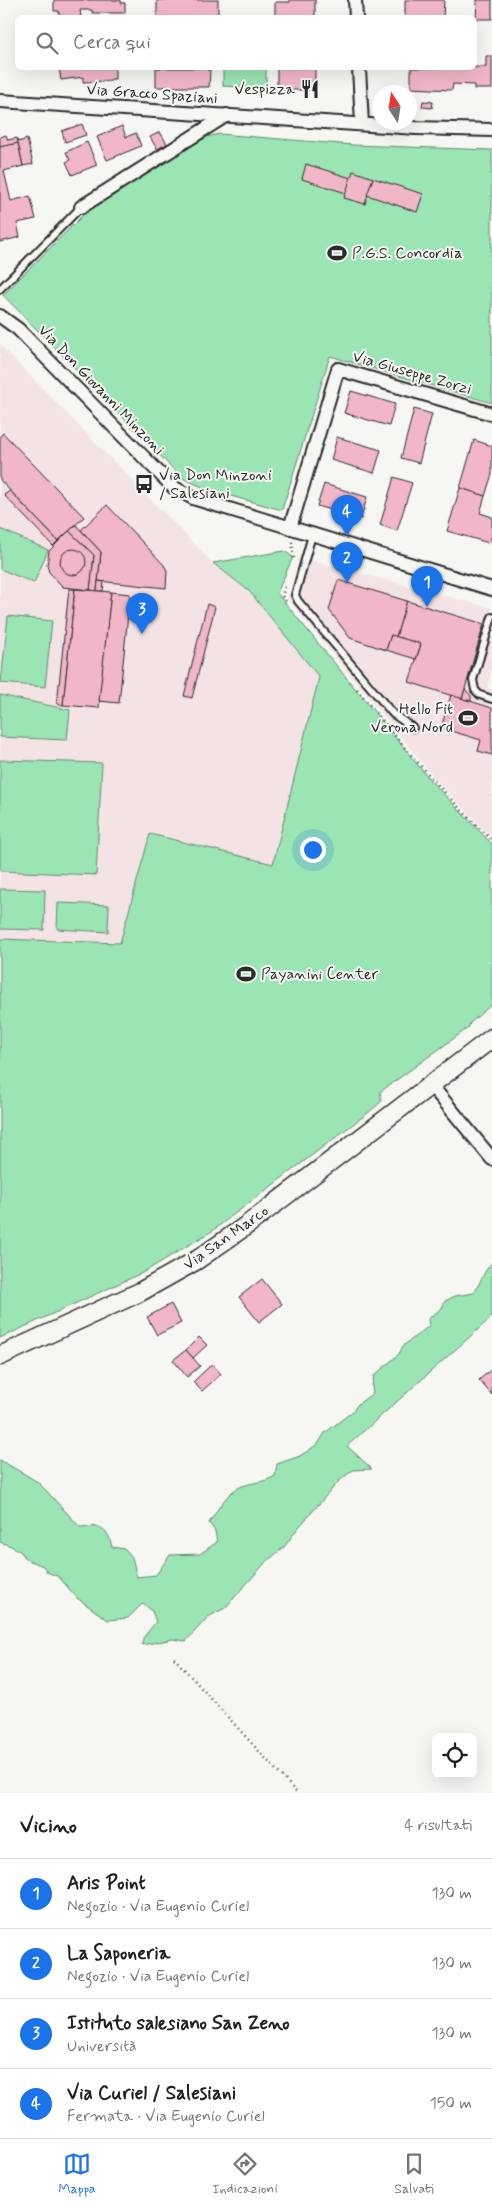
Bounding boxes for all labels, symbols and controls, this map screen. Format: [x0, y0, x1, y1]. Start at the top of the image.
search box [15, 15, 477, 70]
icon: search [33, 29, 61, 57]
text: Cerca qui [73, 30, 151, 55]
restaurant icon: Vespizza [299, 78, 321, 100]
street label: Via Gracco Spaziani [86, 79, 218, 109]
place label: Vespizza [235, 79, 295, 100]
north arrow [372, 85, 417, 130]
sports icon: P.G.S. Concordia [326, 242, 348, 264]
place label: P.G.S. Concordia [352, 243, 462, 264]
street label: Via Don Giovanni Minzoni [33, 320, 169, 460]
street label: Via Giuseppe Zorzi [350, 346, 474, 400]
place label: Via Don Minzoni / Salesiani [159, 465, 272, 504]
bus stop icon: Via Don Minzoni / Salesiani [133, 473, 155, 495]
pin: 4 [331, 495, 363, 536]
pin: 2 [331, 542, 363, 583]
pin: 1 [411, 566, 443, 607]
pin: 3 [126, 593, 158, 634]
place label: Hello Fit Verona Nord [371, 699, 453, 738]
sports icon: Hello Fit Verona Nord [457, 707, 479, 729]
your location [300, 837, 326, 863]
sports icon: Payanini Center [235, 963, 257, 985]
place label: Payanini Center [261, 964, 379, 985]
street label: Via San Marco [179, 1201, 273, 1275]
map controls [432, 1733, 477, 1778]
button: locate [432, 1733, 477, 1778]
text: Vicino [20, 1812, 77, 1840]
text: 4 risultati [404, 1815, 472, 1836]
text: Aris Point [67, 1871, 146, 1896]
text: 1 [32, 1883, 40, 1904]
text: 130 m [431, 1883, 472, 1904]
text: Negozio · Via Eugenio Curiel [67, 1896, 249, 1917]
text: La Saponeria [67, 1941, 170, 1966]
text: 2 [32, 1953, 40, 1974]
text: 130 m [431, 1953, 472, 1974]
text: Negozio · Via Eugenio Curiel [67, 1966, 249, 1987]
text: Istituto salesiano San Zeno [67, 2011, 290, 2036]
text: 3 [32, 2023, 40, 2044]
text: 130 m [431, 2023, 472, 2044]
text: Università [67, 2036, 137, 2057]
text: Via Curiel / Salesiani [67, 2081, 236, 2106]
text: 4 [31, 2093, 41, 2114]
text: 150 m [430, 2093, 472, 2114]
text: Fermata · Via Eugenio Curiel [67, 2106, 265, 2127]
tab: Mappa [58, 2150, 96, 2198]
tab: Indicazioni [212, 2150, 278, 2198]
tab: Salvati [394, 2150, 434, 2198]

